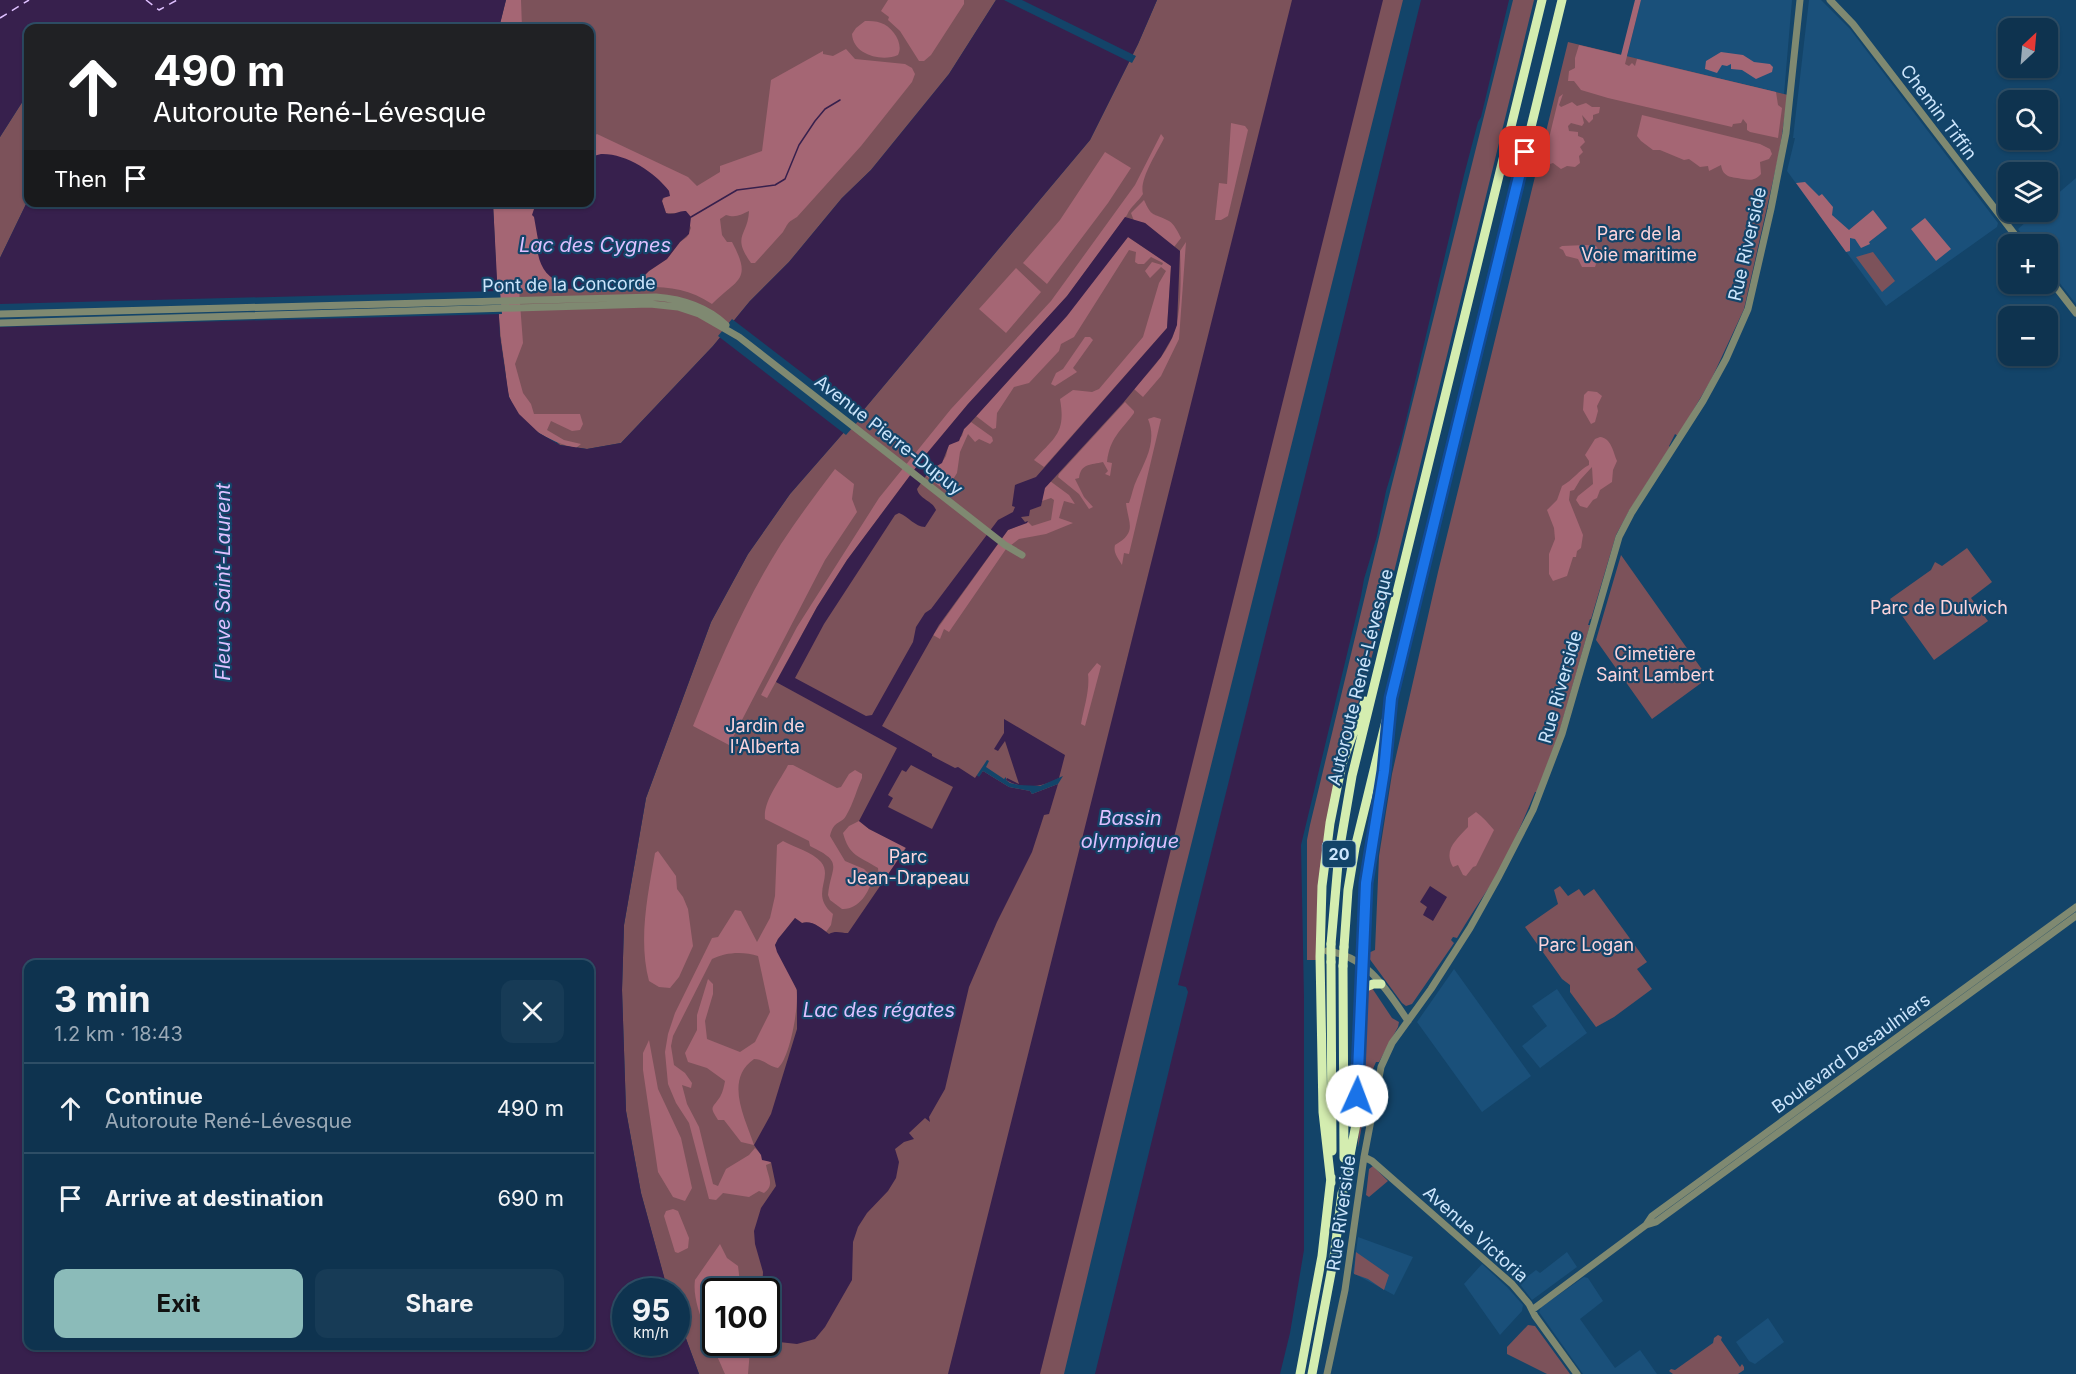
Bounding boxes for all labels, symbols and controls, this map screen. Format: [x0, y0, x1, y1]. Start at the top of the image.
north arrow [1998, 18, 2058, 78]
map controls [1998, 18, 2058, 366]
text: 490 m [153, 45, 285, 96]
icon: ahead [54, 48, 132, 126]
street label: Chemin Tiffin [1896, 60, 1982, 164]
button: search [1998, 90, 2058, 150]
text: Autoroute René-Lévesque [153, 96, 486, 129]
pin [1499, 126, 1550, 177]
icon: arrive [1508, 135, 1541, 168]
icon: arrive [119, 162, 152, 195]
button: layers [1998, 162, 2058, 222]
text: Then [54, 166, 107, 192]
street label: Rue Riverside [1724, 185, 1770, 303]
park label: Parc de la Voie maritime [1581, 223, 1697, 265]
water label: Lac des Cygnes [519, 233, 671, 257]
button: + [1998, 234, 2058, 294]
street label: Pont de la Concorde [482, 272, 656, 296]
button: − [1998, 306, 2058, 366]
street label: Avenue Pierre-Dupuy [811, 371, 967, 499]
water label: Fleuve Saint-Laurent [211, 483, 235, 681]
street label: Autoroute René-Lévesque [1323, 567, 1397, 787]
park label: Parc de Dulwich [1870, 597, 2008, 618]
street label: Rue Riverside [1534, 628, 1586, 746]
park label: Cimetière Saint Lambert [1596, 643, 1714, 685]
park label: Jardin de l'Alberta [725, 715, 805, 757]
water label: Bassin olympique [1081, 806, 1179, 853]
road number: 20 [1322, 841, 1356, 867]
park label: Parc Jean-Drapeau [847, 846, 969, 888]
park label: Parc Logan [1538, 934, 1634, 955]
text: 3 min [54, 977, 151, 1021]
button: close [501, 980, 564, 1043]
street label: Boulevard Desaulniers [1768, 989, 1934, 1117]
water label: Lac des régates [803, 998, 955, 1022]
text: 1.2 km · 18:43 [54, 1022, 183, 1046]
position arrow [1325, 1064, 1389, 1128]
text: Continue [105, 1083, 203, 1109]
icon: ahead [54, 1092, 87, 1125]
text: 490 m [497, 1095, 564, 1121]
text: Autoroute René-Lévesque [105, 1109, 352, 1133]
street label: Rue Riverside [1323, 1154, 1359, 1272]
icon: arrive [54, 1182, 87, 1215]
street label: Avenue Victoria [1419, 1182, 1533, 1286]
text: Arrive at destination [105, 1185, 324, 1211]
text: 690 m [497, 1185, 564, 1211]
button: Exit [54, 1269, 303, 1338]
button: Share [315, 1269, 564, 1338]
speed limit sign: 100 [702, 1278, 780, 1356]
text: 95 [632, 1292, 670, 1328]
text: km/h [633, 1323, 669, 1342]

